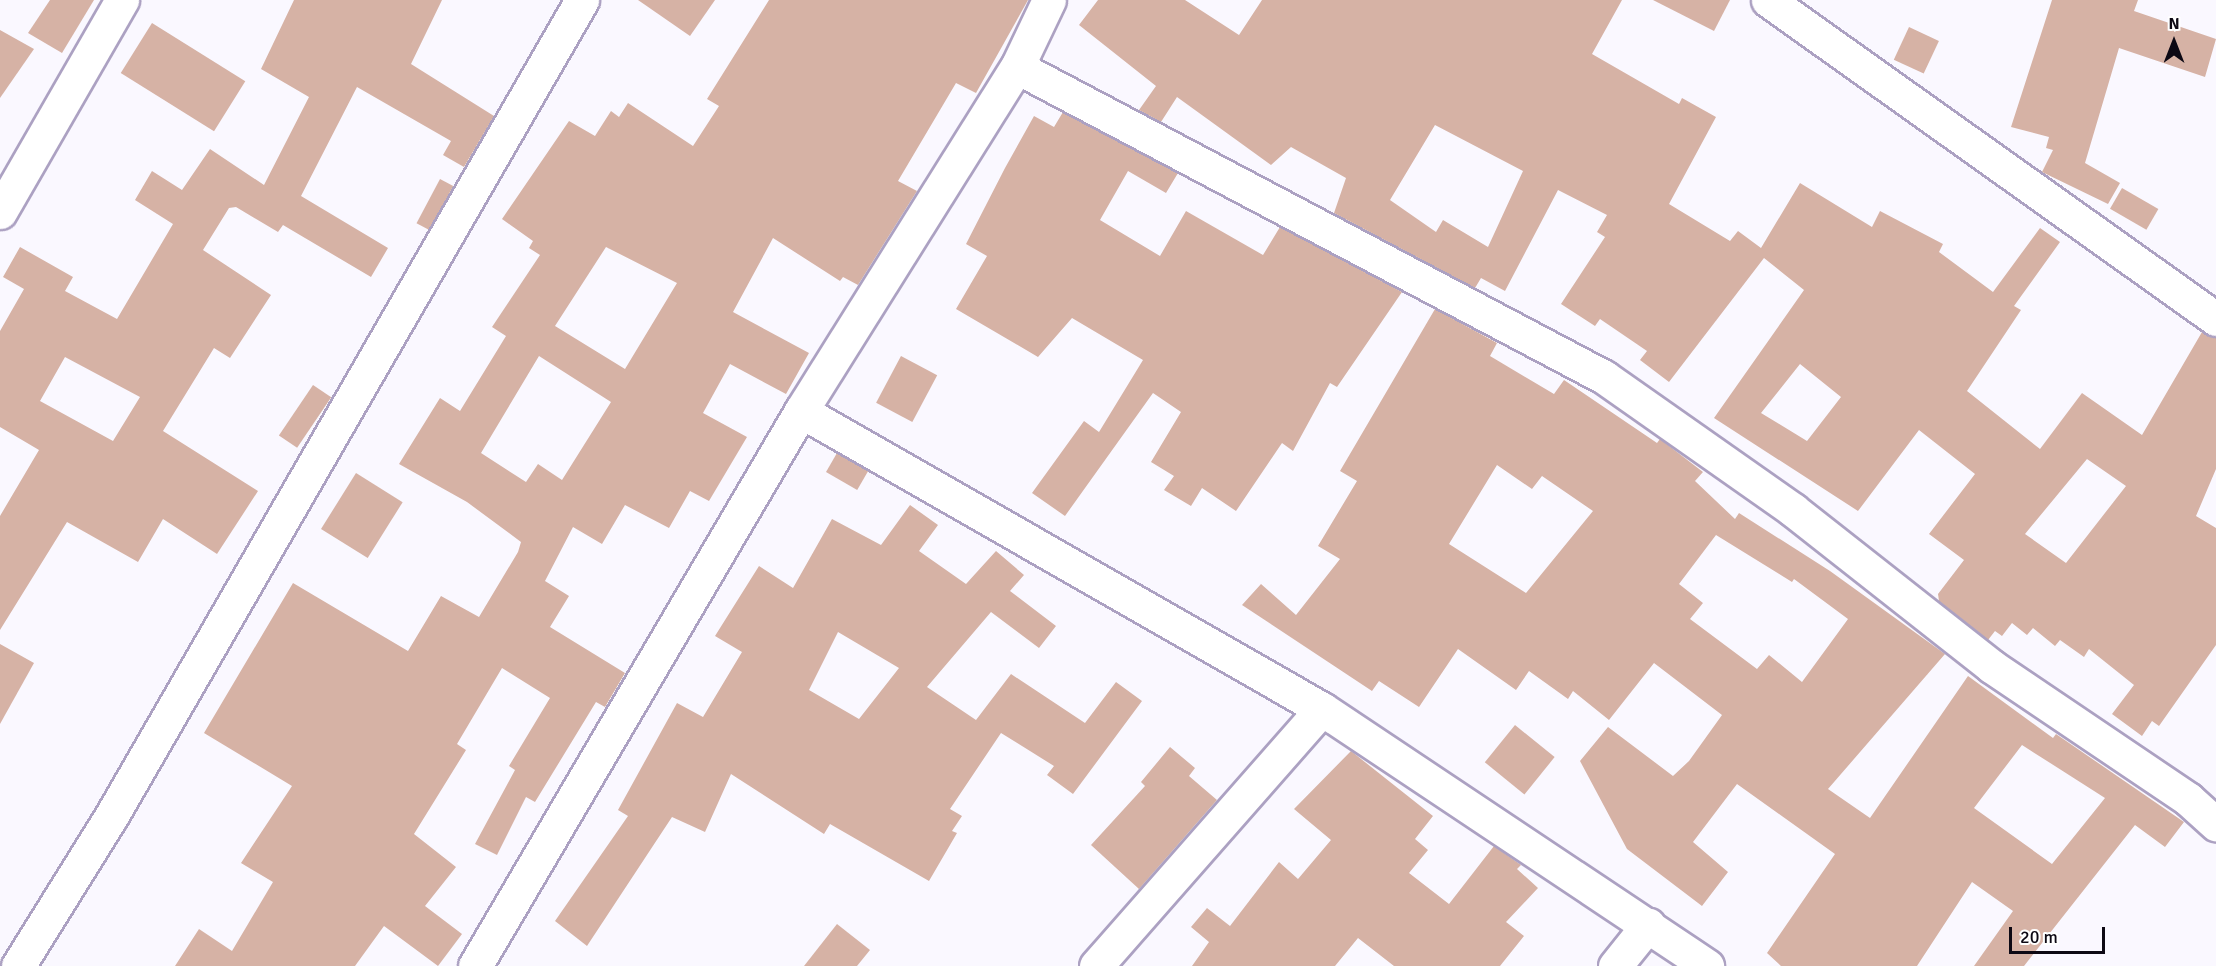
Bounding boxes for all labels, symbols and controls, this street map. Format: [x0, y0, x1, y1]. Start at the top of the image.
north arrow [2144, 12, 2204, 72]
text: N [2168, 14, 2180, 34]
scale bar [2012, 915, 2108, 953]
text: 20 m [2020, 926, 2058, 948]

